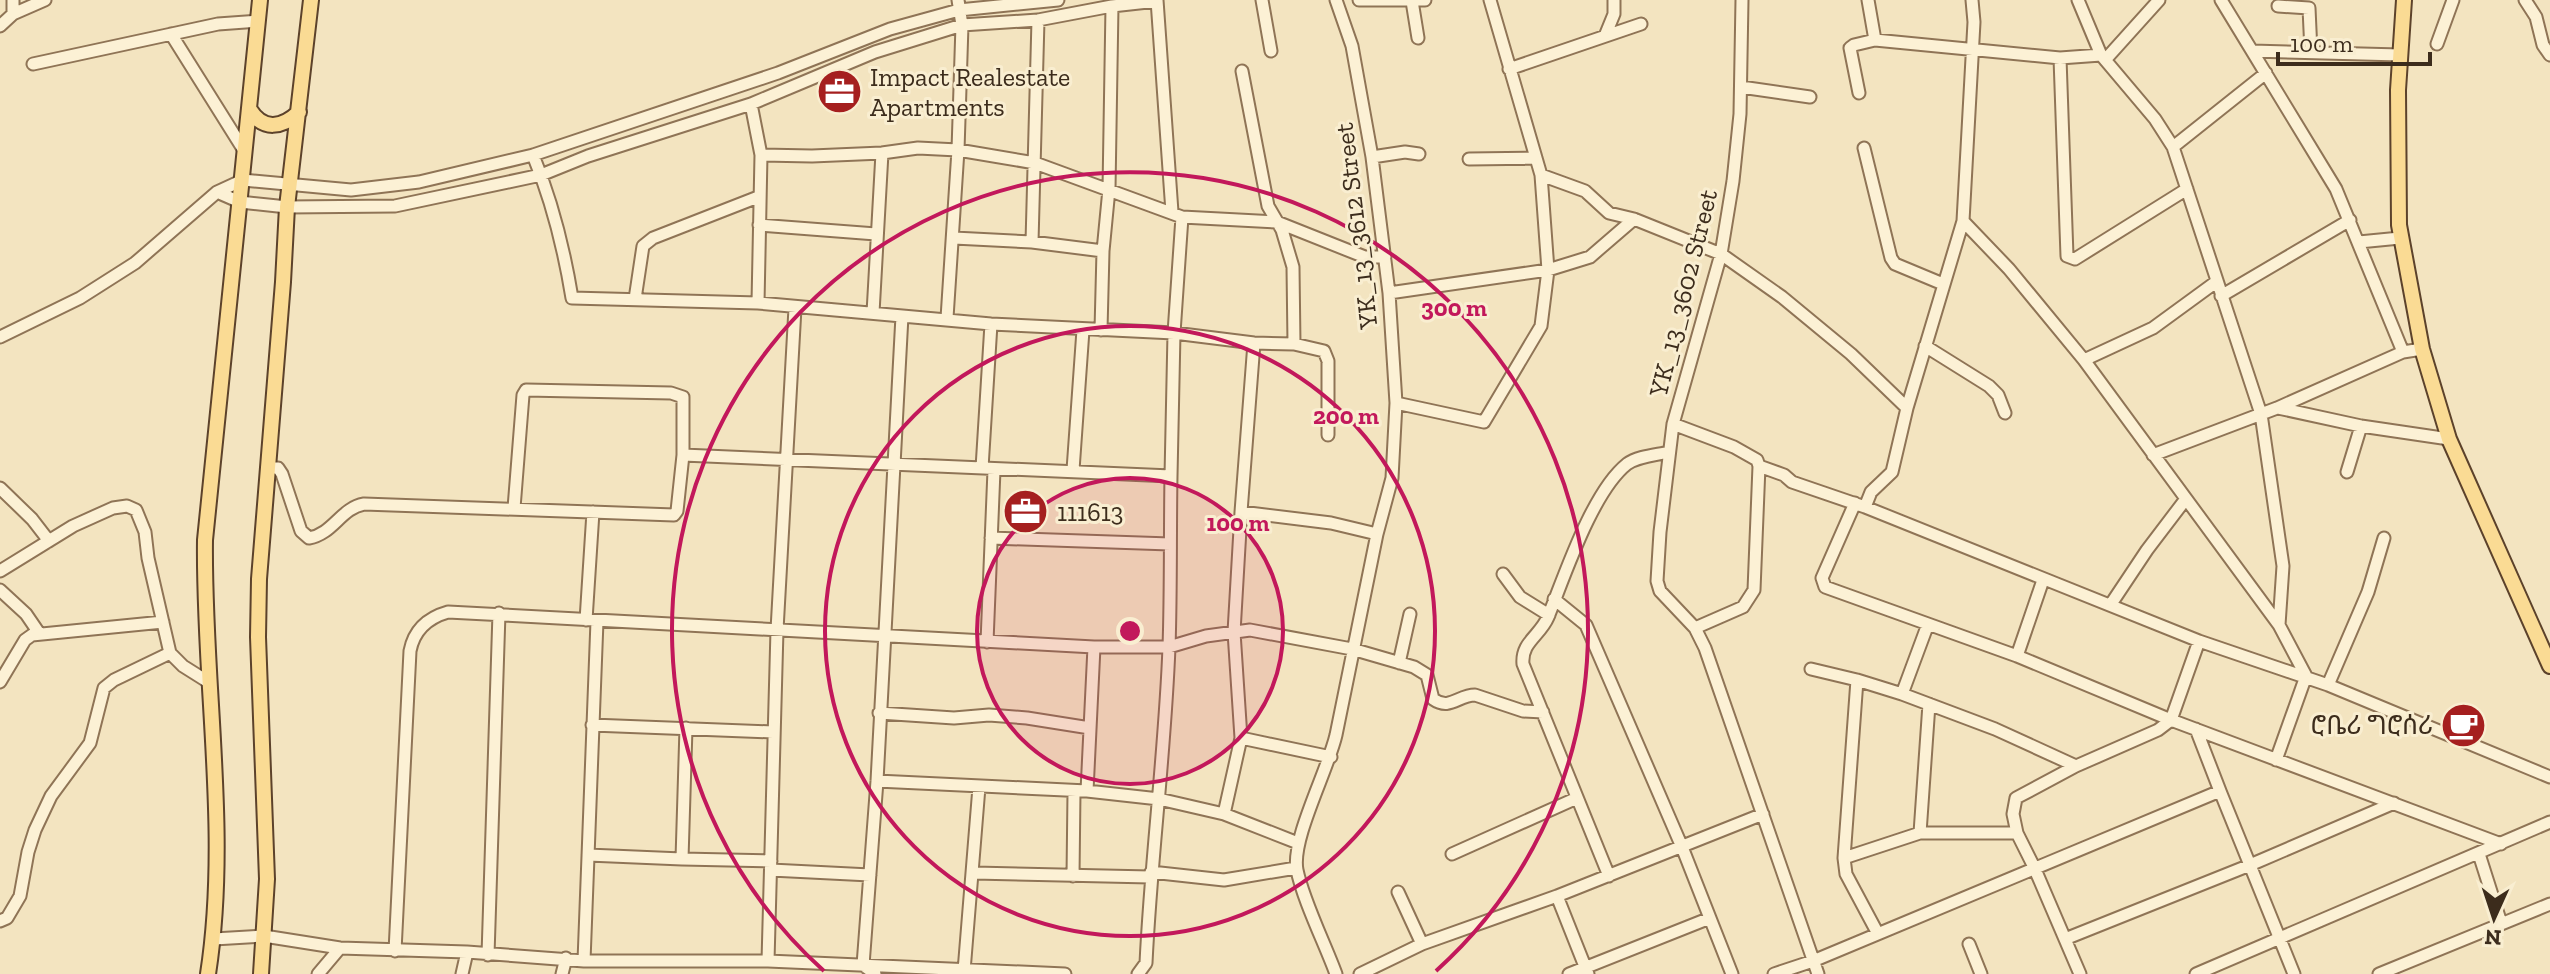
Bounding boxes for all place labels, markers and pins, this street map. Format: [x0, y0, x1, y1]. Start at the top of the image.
place label: Impact Realestate Apartments [870, 61, 1070, 123]
office icon: Impact Realestate Apartments [815, 68, 863, 116]
office icon: 111613 [1002, 488, 1050, 536]
place label: 111613 [1057, 496, 1124, 528]
centre of rings [1116, 617, 1144, 645]
cafe icon: ሮቤሪ ግሮሰሪ [2440, 701, 2488, 749]
place label: ሮቤሪ ግሮሰሪ [2310, 709, 2433, 741]

